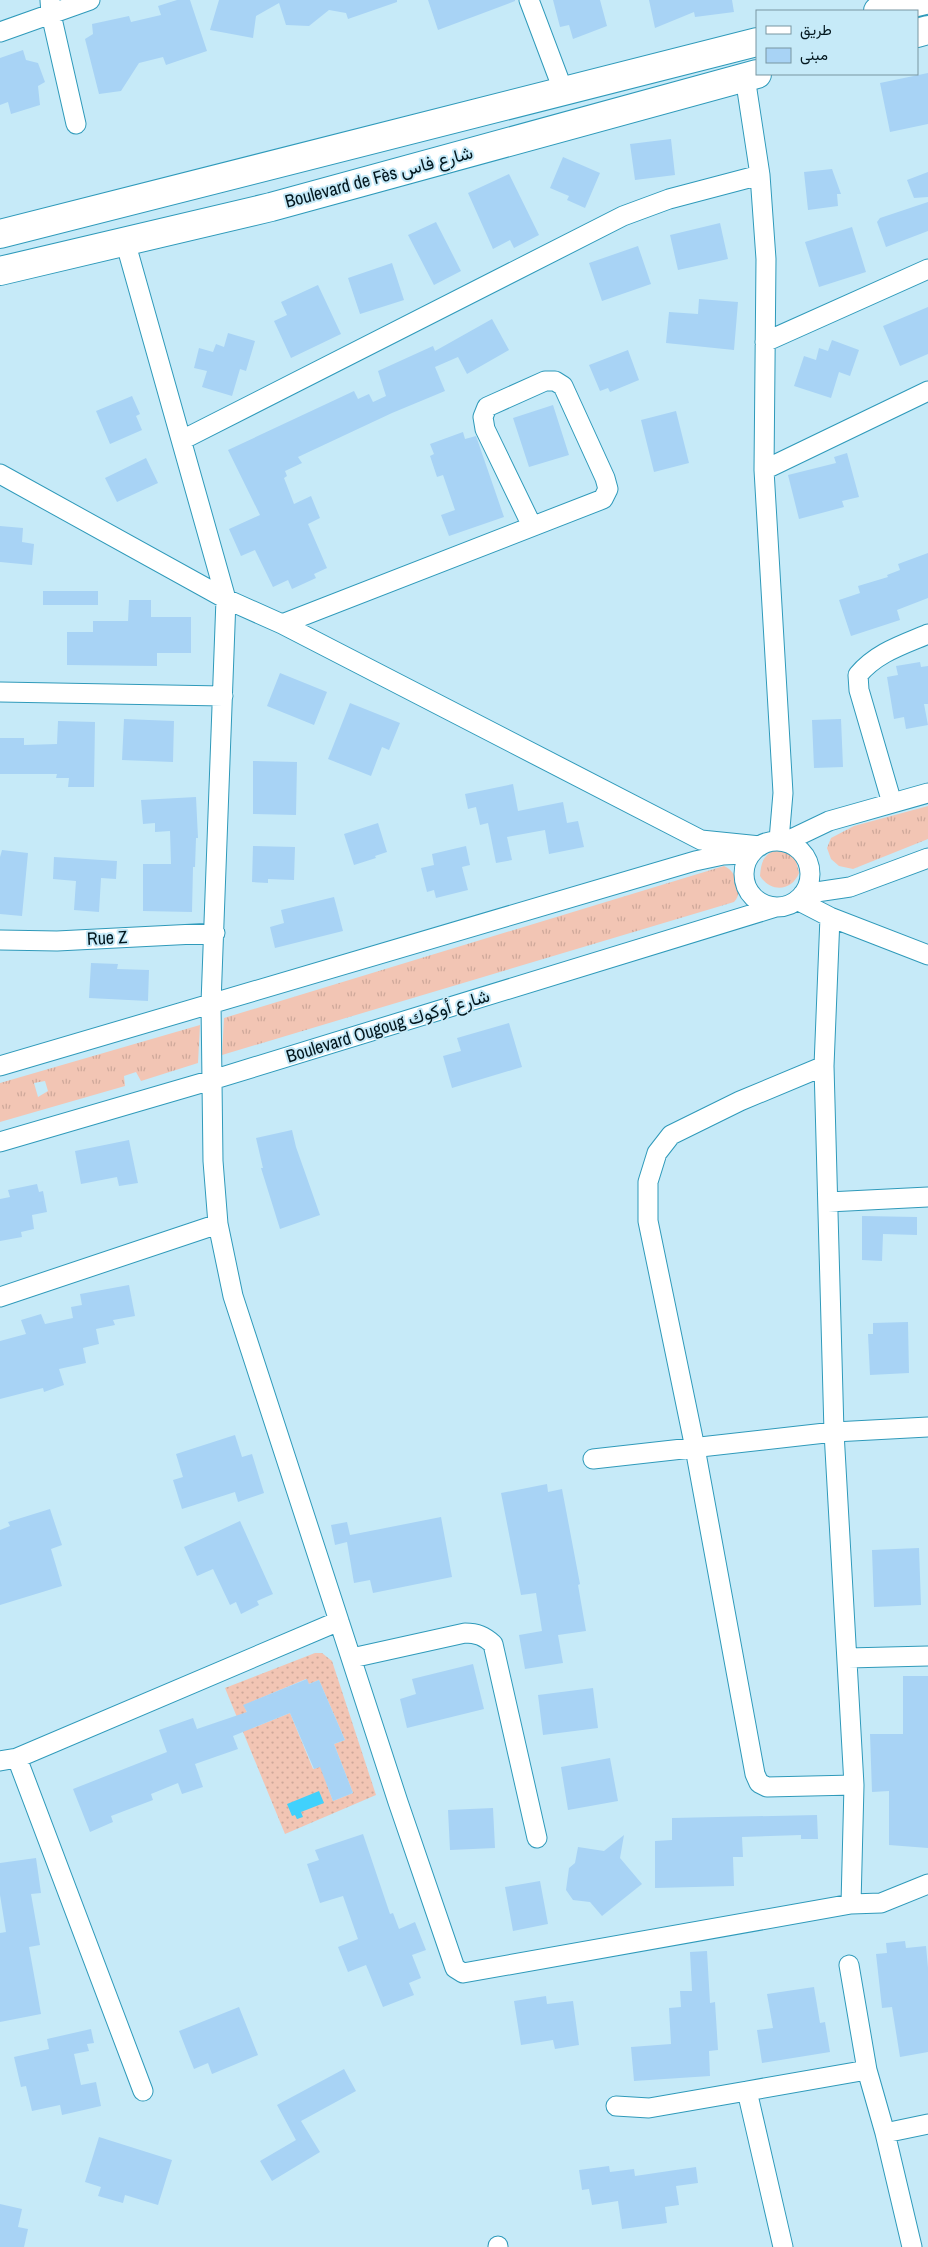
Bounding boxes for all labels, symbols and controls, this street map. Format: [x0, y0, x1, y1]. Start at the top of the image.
legend [756, 10, 918, 75]
text: طريق [800, 19, 832, 40]
text: مبنى [800, 44, 828, 65]
street label: Boulevard de Fès شارع فاس [282, 139, 476, 214]
street label: Rue Z [86, 924, 128, 951]
street label: Boulevard Ougoug شارع أوكوك [283, 983, 493, 1068]

